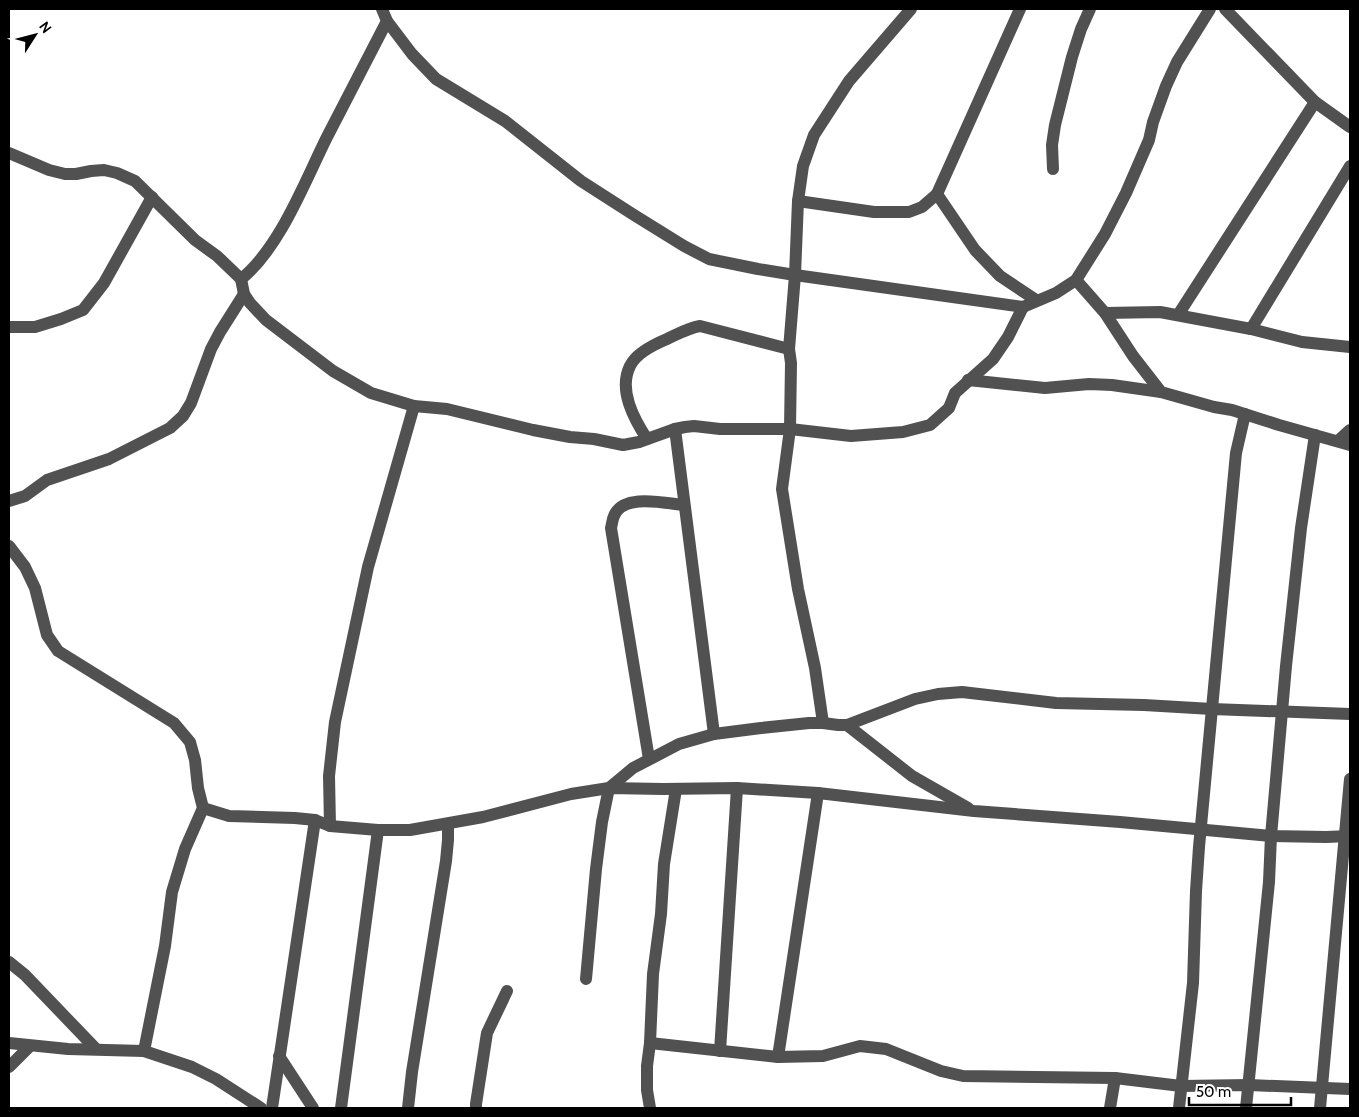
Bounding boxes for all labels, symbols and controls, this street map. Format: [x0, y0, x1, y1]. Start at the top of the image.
north arrow [10, 10, 60, 60]
text: N [35, 18, 56, 37]
scale bar [1189, 1074, 1292, 1106]
text: 50 m [1196, 1083, 1231, 1101]

